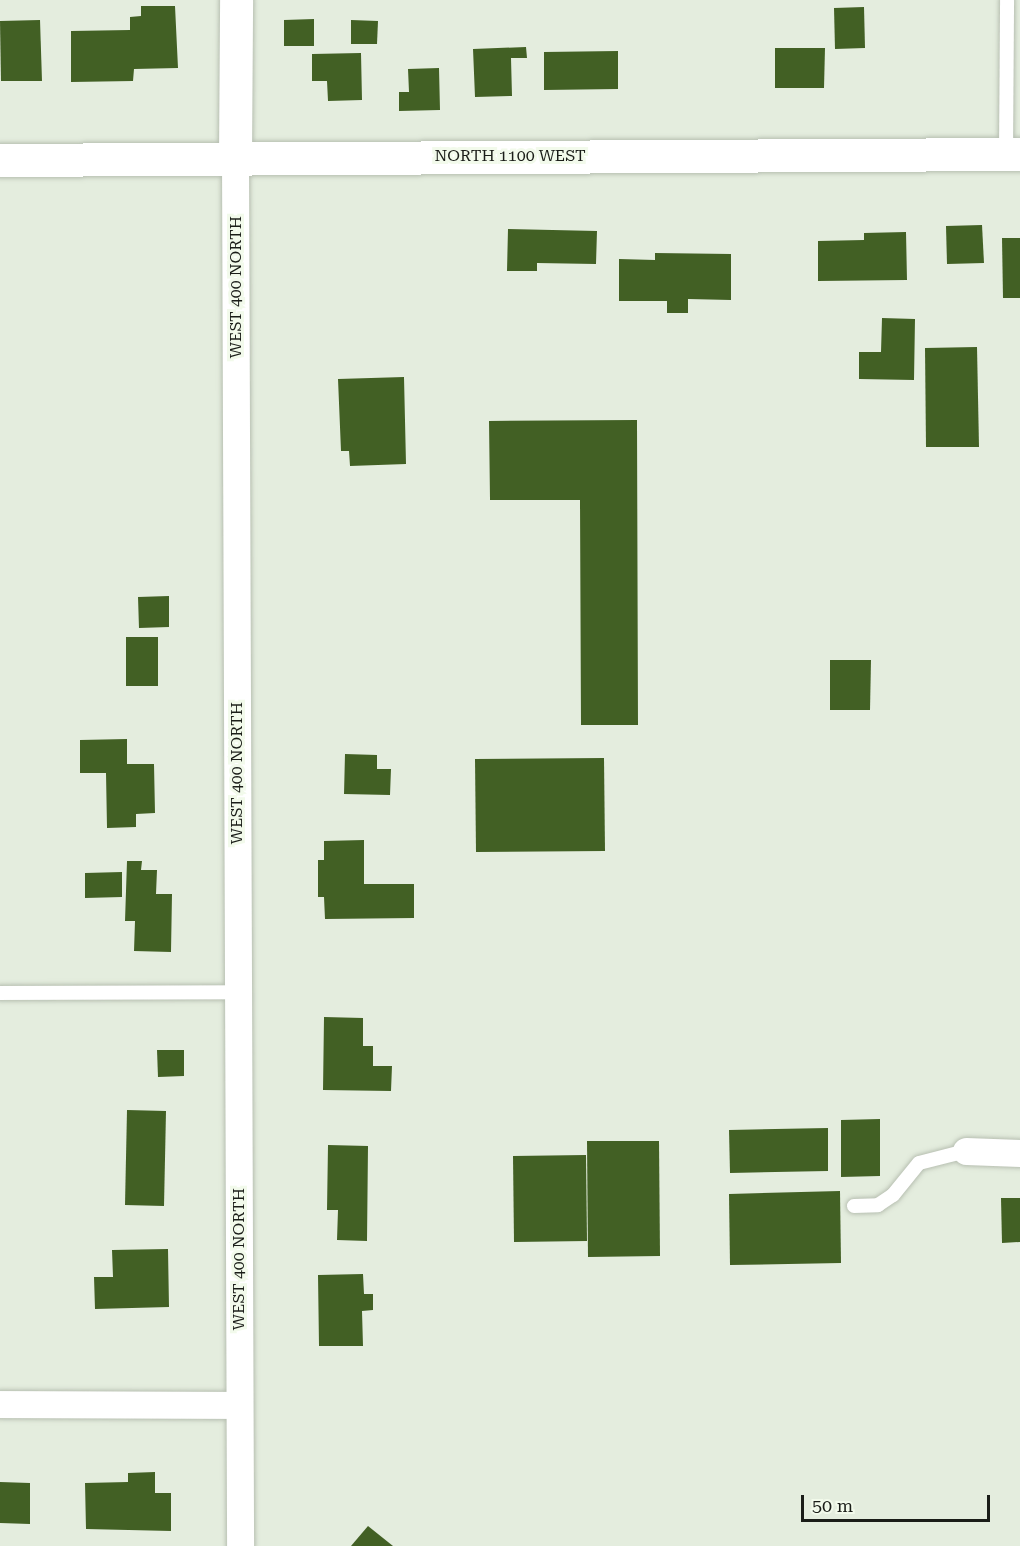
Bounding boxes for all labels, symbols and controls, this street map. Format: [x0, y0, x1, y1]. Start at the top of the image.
street label: NORTH 1100 WEST [434, 146, 586, 166]
street label: WEST 400 NORTH [226, 216, 246, 358]
street label: WEST 400 NORTH [227, 702, 247, 844]
street label: WEST 400 NORTH [229, 1188, 249, 1330]
scale bar [804, 1483, 993, 1521]
text: 50 m [812, 1495, 853, 1516]

